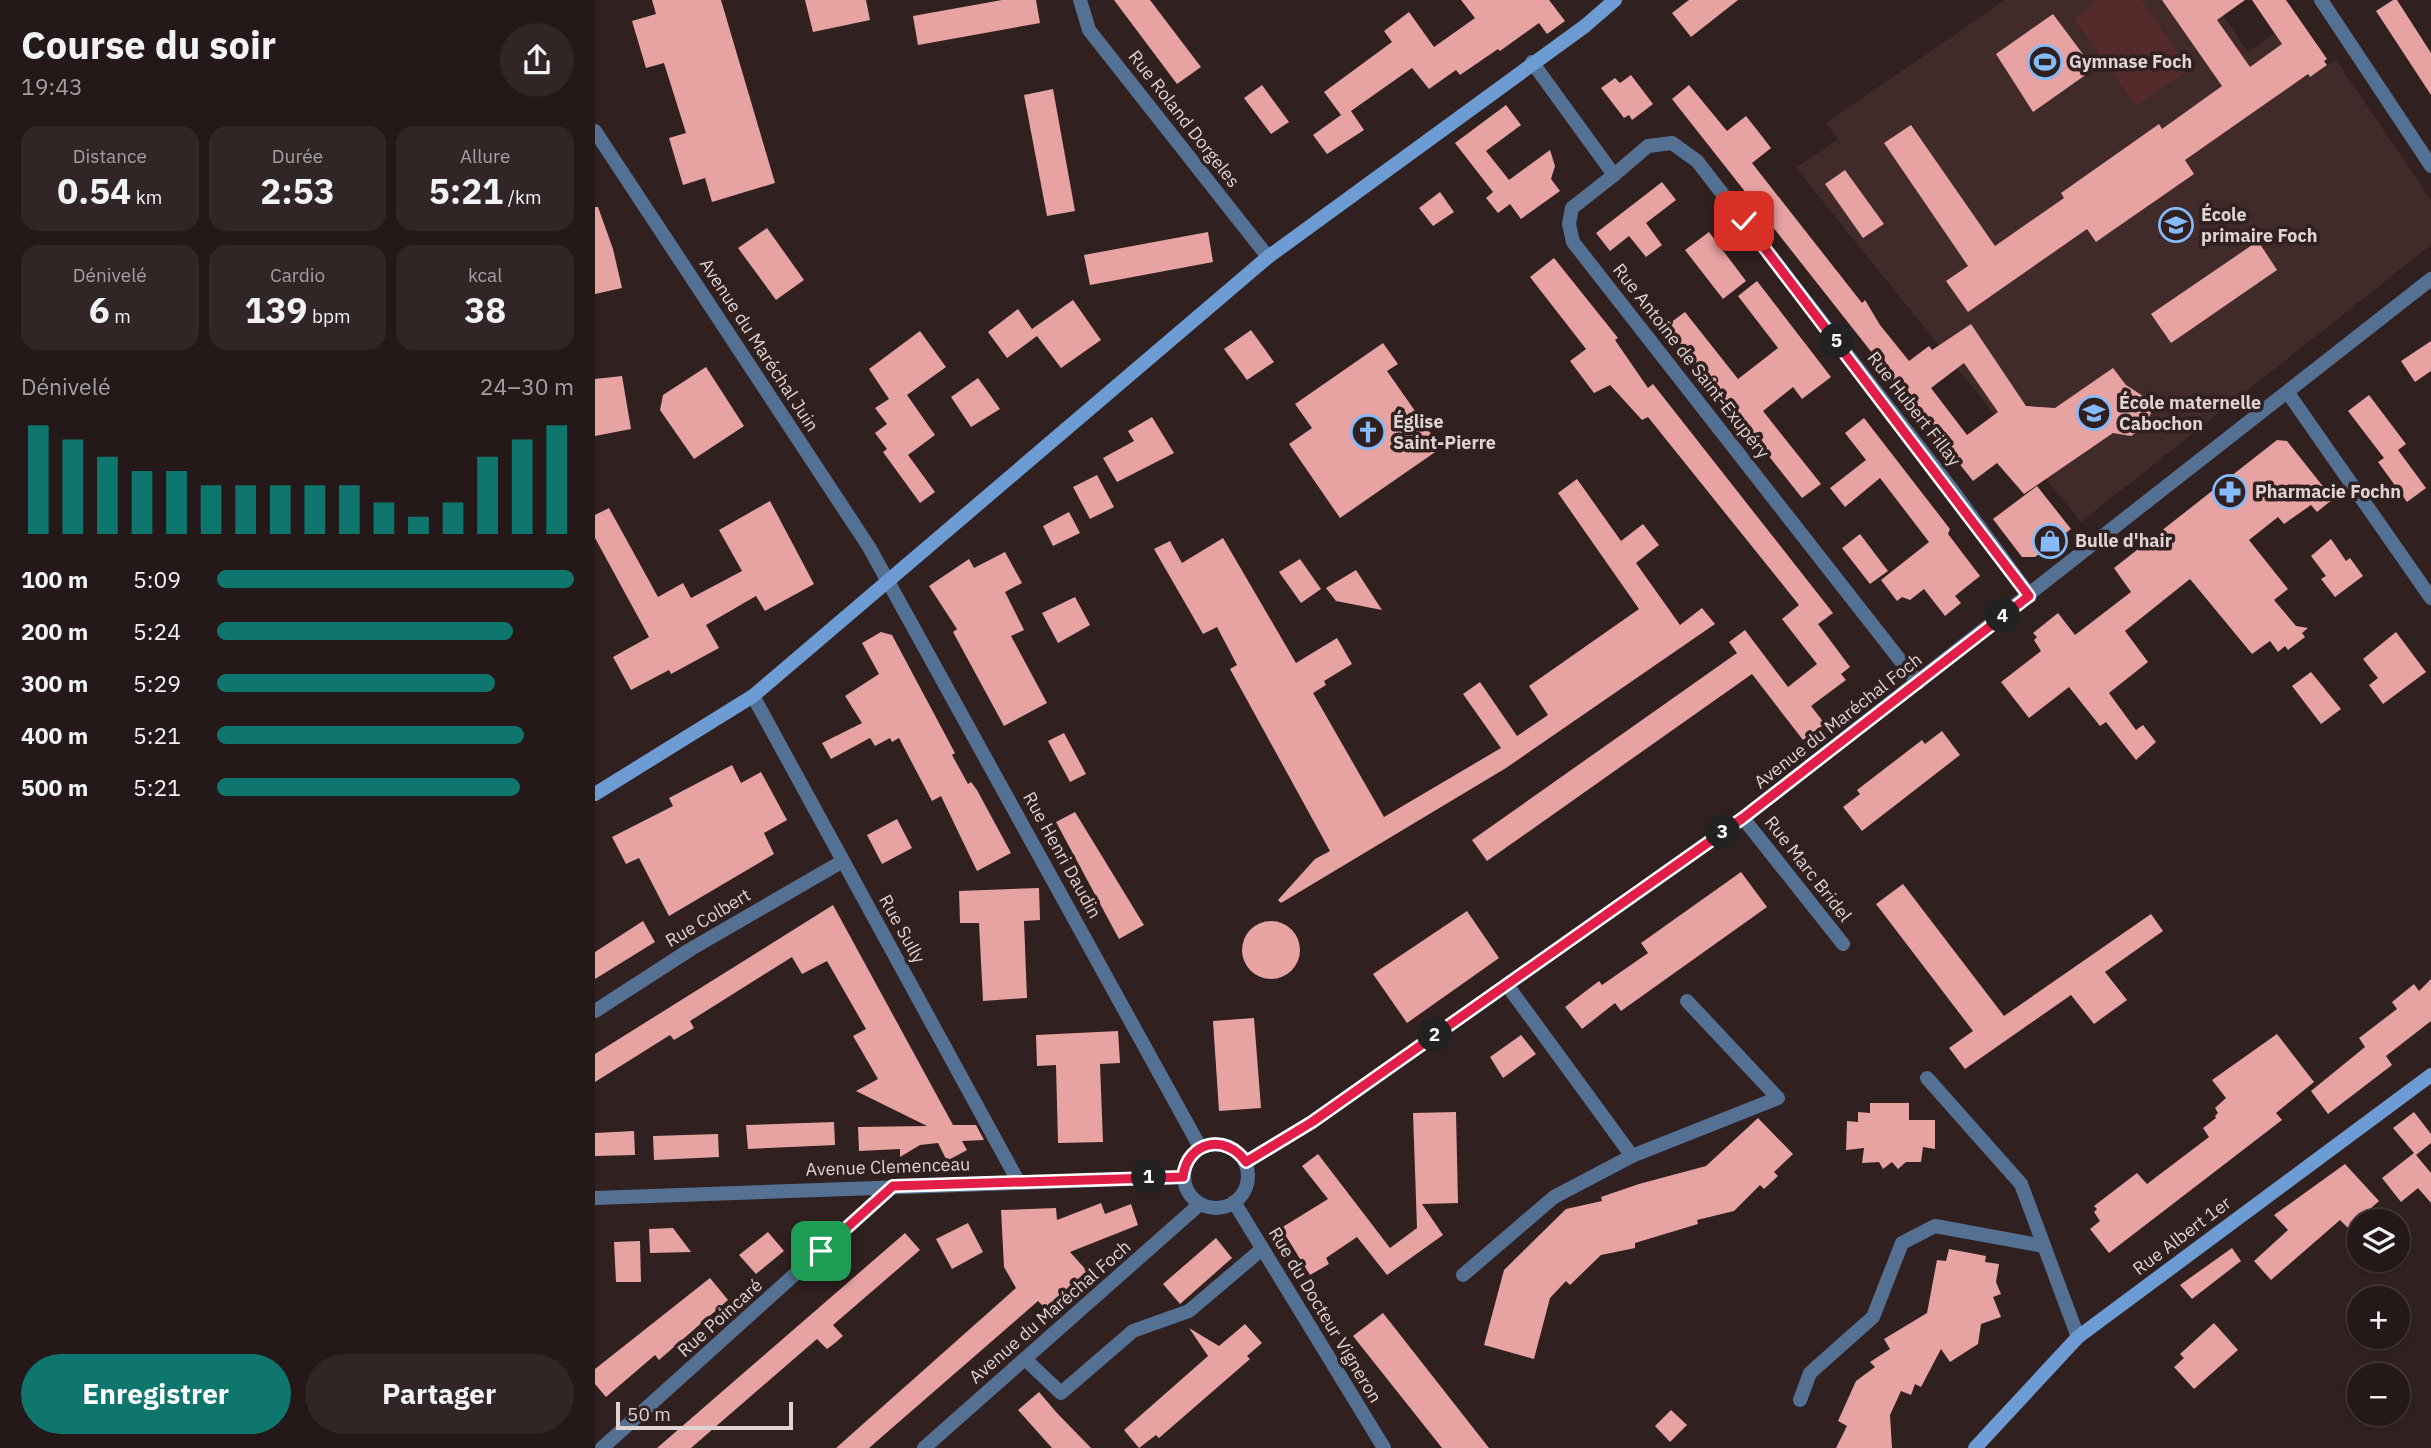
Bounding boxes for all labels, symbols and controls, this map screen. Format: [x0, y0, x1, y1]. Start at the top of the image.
text: Course du soir [21, 20, 276, 69]
button: share [500, 23, 574, 97]
sports icon: Gymnase Foch [2026, 43, 2064, 81]
street label: Rue Roland Dorgeles [1124, 45, 1245, 192]
place label: Gymnase Foch [2069, 50, 2192, 73]
text: 19:43 [21, 71, 83, 101]
text: Distance [73, 144, 147, 168]
text: Durée [272, 144, 323, 168]
text: Allure [460, 144, 510, 168]
text: 0.54 [57, 168, 131, 214]
text: 2:53 [260, 168, 335, 214]
text: 5:21 [429, 168, 503, 214]
text: km [131, 185, 162, 209]
text: /km [503, 185, 542, 209]
pin [1714, 191, 1774, 251]
icon: check [1725, 202, 1763, 240]
place label: École primaire Foch [2201, 202, 2318, 247]
school or university icon: École primaire Foch [2157, 206, 2195, 244]
street label: Avenue du Maréchal Juin [695, 254, 824, 436]
street label: Rue Antoine de Saint-Exupéry [1608, 259, 1775, 463]
text: Dénivelé [73, 263, 147, 287]
text: Cardio [270, 263, 325, 287]
text: kcal [468, 263, 502, 287]
text: 6 [89, 287, 110, 333]
text: 139 [244, 287, 307, 333]
text: 38 [464, 287, 506, 333]
text: m [110, 304, 131, 328]
text: bpm [307, 304, 351, 328]
pin: 5 [1819, 324, 1855, 358]
text: 5 [1831, 328, 1842, 352]
street label: Rue Hubert Fillay [1862, 347, 1966, 471]
text: Dénivelé [21, 371, 111, 401]
text: 24–30 m [480, 371, 574, 401]
place label: École maternelle Cabochon [2119, 390, 2261, 435]
school or university icon: École maternelle Cabochon [2075, 394, 2113, 432]
place label: Église Saint-Pierre [1393, 409, 1496, 454]
church icon: Église Saint-Pierre [1349, 413, 1387, 451]
pharmacy icon: Pharmacie Fochn [2211, 473, 2249, 511]
place label: Pharmacie Fochn [2255, 480, 2401, 503]
shop icon: Bulle d'hair [2031, 522, 2069, 560]
place label: Bulle d'hair [2075, 529, 2172, 552]
text: 100 m [21, 564, 88, 594]
text: 5:09 [133, 564, 181, 594]
pin: 4 [1985, 598, 2021, 634]
text: 4 [1997, 603, 2008, 627]
text: 200 m [21, 616, 88, 646]
text: 5:24 [133, 616, 181, 646]
street label: Avenue du Maréchal Foch [1749, 648, 1926, 793]
text: 300 m [21, 668, 88, 698]
text: 5:29 [133, 668, 181, 698]
text: 400 m [21, 720, 88, 750]
text: 5:21 [133, 720, 181, 750]
text: 500 m [21, 772, 88, 802]
text: 5:21 [133, 772, 181, 802]
street label: Rue Henri Daudin [1018, 787, 1107, 922]
street label: Rue Marc Bridel [1760, 811, 1857, 926]
pin: 3 [1705, 814, 1741, 850]
text: 3 [1717, 819, 1728, 843]
street label: Rue Colbert [661, 883, 755, 952]
street label: Rue Sully [874, 890, 931, 967]
pin: 2 [1417, 1018, 1453, 1052]
text: 2 [1429, 1022, 1440, 1046]
street label: Avenue Clemenceau [805, 1152, 971, 1181]
pin: 1 [1131, 1160, 1167, 1194]
text: 1 [1143, 1164, 1154, 1188]
street label: Rue Albert 1er [2128, 1191, 2236, 1280]
map controls [2347, 1209, 2410, 1426]
button: layers [2347, 1209, 2410, 1272]
pin [791, 1221, 851, 1281]
street label: Rue du Docteur Vigneron [1264, 1223, 1387, 1407]
icon: arrive [802, 1232, 840, 1270]
street label: Avenue du Maréchal Foch [964, 1235, 1135, 1388]
street label: Rue Poincaré [672, 1273, 767, 1362]
button: + [2347, 1286, 2410, 1349]
button: Enregistrer [21, 1354, 291, 1434]
button: Partager [305, 1354, 574, 1434]
button: − [2347, 1363, 2410, 1426]
scale bar [616, 1399, 793, 1431]
text: 50 m [627, 1402, 671, 1426]

